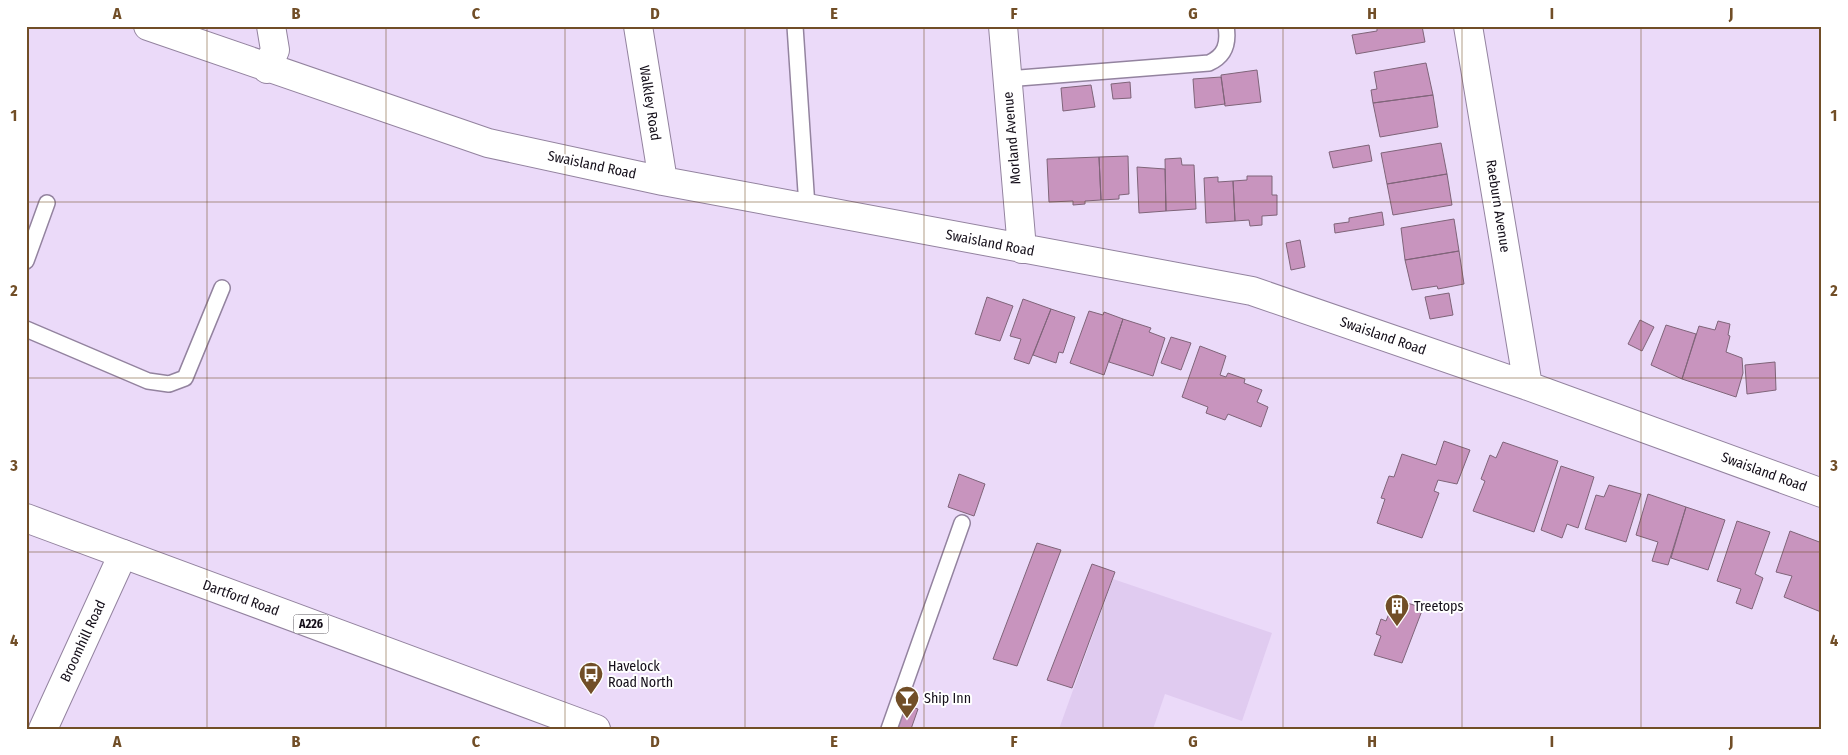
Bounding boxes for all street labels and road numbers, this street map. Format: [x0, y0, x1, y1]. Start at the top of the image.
street label: Walkley Road [636, 64, 664, 142]
street label: Morland Avenue [999, 91, 1025, 185]
street label: Swaisland Road [546, 147, 638, 183]
street label: Raeburn Avenue [1482, 158, 1514, 254]
street label: Swaisland Road [944, 226, 1036, 260]
street label: Swaisland Road [1338, 313, 1428, 359]
street label: Swaisland Road [1719, 449, 1809, 495]
street label: Dartford Road [200, 576, 282, 620]
street label: Broomhill Road [57, 597, 109, 685]
road number: A226 [294, 614, 328, 634]

